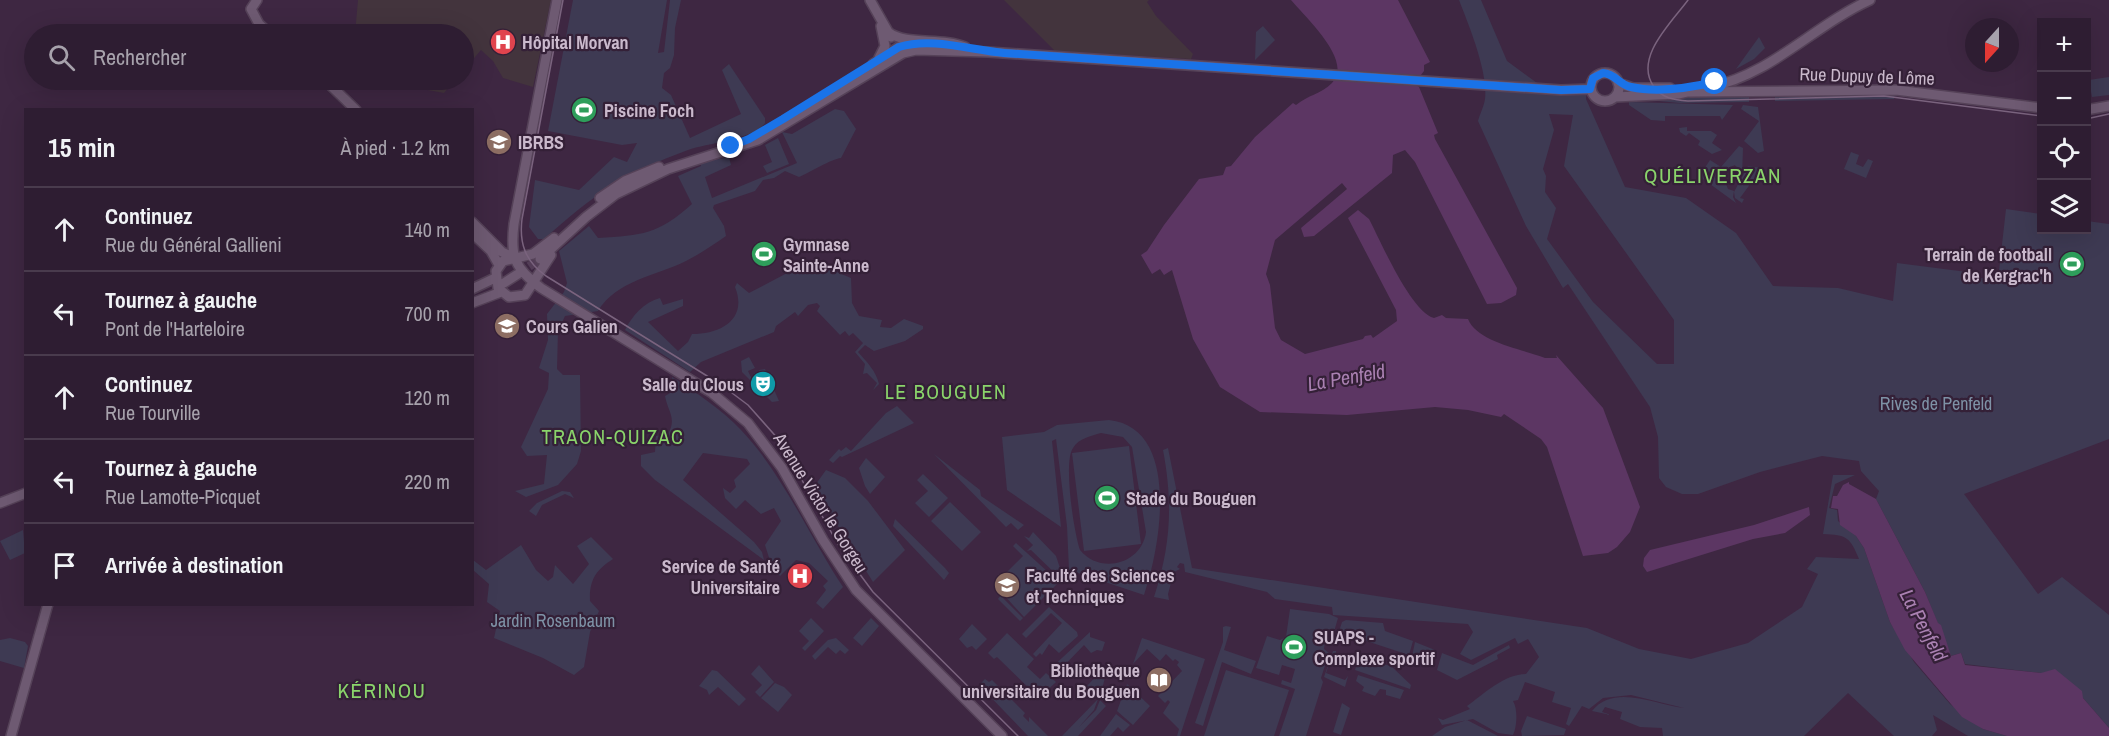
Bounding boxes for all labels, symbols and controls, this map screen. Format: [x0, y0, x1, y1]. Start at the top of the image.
north arrow [1965, 18, 2019, 72]
map controls [2037, 18, 2091, 234]
button: + [2037, 18, 2091, 72]
search box [24, 24, 474, 90]
hospital icon: Hôpital Morvan [488, 27, 518, 57]
place label: Hôpital Morvan [522, 30, 629, 55]
icon: search [45, 41, 78, 74]
text: Rechercher [93, 42, 186, 72]
street label: Rue Dupuy de Lôme [1799, 61, 1935, 91]
route start [1701, 68, 1727, 94]
button: − [2037, 72, 2091, 126]
sports icon: Piscine Foch [569, 95, 599, 125]
place label: Piscine Foch [604, 98, 694, 123]
button: locate [2037, 126, 2091, 180]
school or university icon: IBRBS [484, 127, 514, 157]
text: 15 min [48, 130, 116, 165]
place label: IBRBS [518, 130, 564, 155]
route end [717, 132, 743, 158]
text: À pied · 1.2 km [341, 134, 450, 161]
district label: QUÉLIVERZAN [1644, 161, 1782, 190]
button: layers [2037, 180, 2091, 234]
text: Continuez [105, 201, 192, 231]
icon: ahead [48, 213, 81, 246]
text: 140 m [404, 216, 450, 243]
text: Rue du Général Gallieni [105, 231, 282, 258]
place label: Gymnase Sainte-Anne [783, 232, 869, 278]
sports icon: Gymnase Sainte-Anne [749, 239, 779, 269]
place label: Terrain de football de Kergrac'h [1924, 242, 2052, 288]
sports icon: Terrain de football de Kergrac'h [2057, 249, 2087, 279]
text: Tournez à gauche [105, 285, 257, 315]
icon: left [48, 297, 81, 330]
text: 700 m [404, 300, 450, 327]
school or university icon: Cours Galien [492, 311, 522, 341]
place label: Cours Galien [526, 314, 618, 339]
text: Pont de l'Harteloire [105, 315, 245, 342]
water label: La Penfeld [1305, 357, 1388, 397]
text: Continuez [105, 369, 192, 399]
theatre icon: Salle du Clous [748, 369, 778, 399]
place label: Salle du Clous [642, 372, 744, 397]
district label: LE BOUGUEN [885, 378, 1007, 405]
icon: ahead [48, 381, 81, 414]
text: 120 m [404, 384, 450, 411]
park label: Rives de Penfeld [1880, 391, 1992, 416]
text: Rue Tourville [105, 399, 200, 426]
district label: TRAON-QUIZAC [542, 423, 684, 450]
street label: Avenue Victor le Gorgeu [767, 427, 874, 578]
text: Tournez à gauche [105, 453, 257, 483]
icon: left [48, 465, 81, 498]
text: 220 m [404, 468, 450, 495]
text: Rue Lamotte-Picquet [105, 483, 260, 510]
sports icon: Stade du Bouguen [1092, 483, 1122, 513]
place label: Stade du Bouguen [1126, 486, 1256, 511]
icon: arrive [48, 549, 81, 582]
text: Arrivée à destination [105, 550, 283, 580]
place label: Service de Santé Universitaire [662, 554, 780, 600]
hospital icon: Service de Santé Universitaire [785, 561, 815, 591]
place label: Faculté des Sciences et Techniques [1026, 563, 1175, 609]
school or university icon: Faculté des Sciences et Techniques [992, 570, 1022, 600]
water label: La Penfeld [1894, 584, 1955, 667]
park label: Jardin Rosenbaum [491, 608, 615, 633]
place label: SUAPS - Complexe sportif [1314, 625, 1435, 671]
sports icon: SUAPS - Complexe sportif [1279, 632, 1309, 662]
place label: Bibliothèque universitaire du Bouguen [962, 658, 1140, 704]
library icon: Bibliothèque universitaire du Bouguen [1144, 665, 1174, 695]
district label: KÉRINOU [338, 676, 426, 705]

